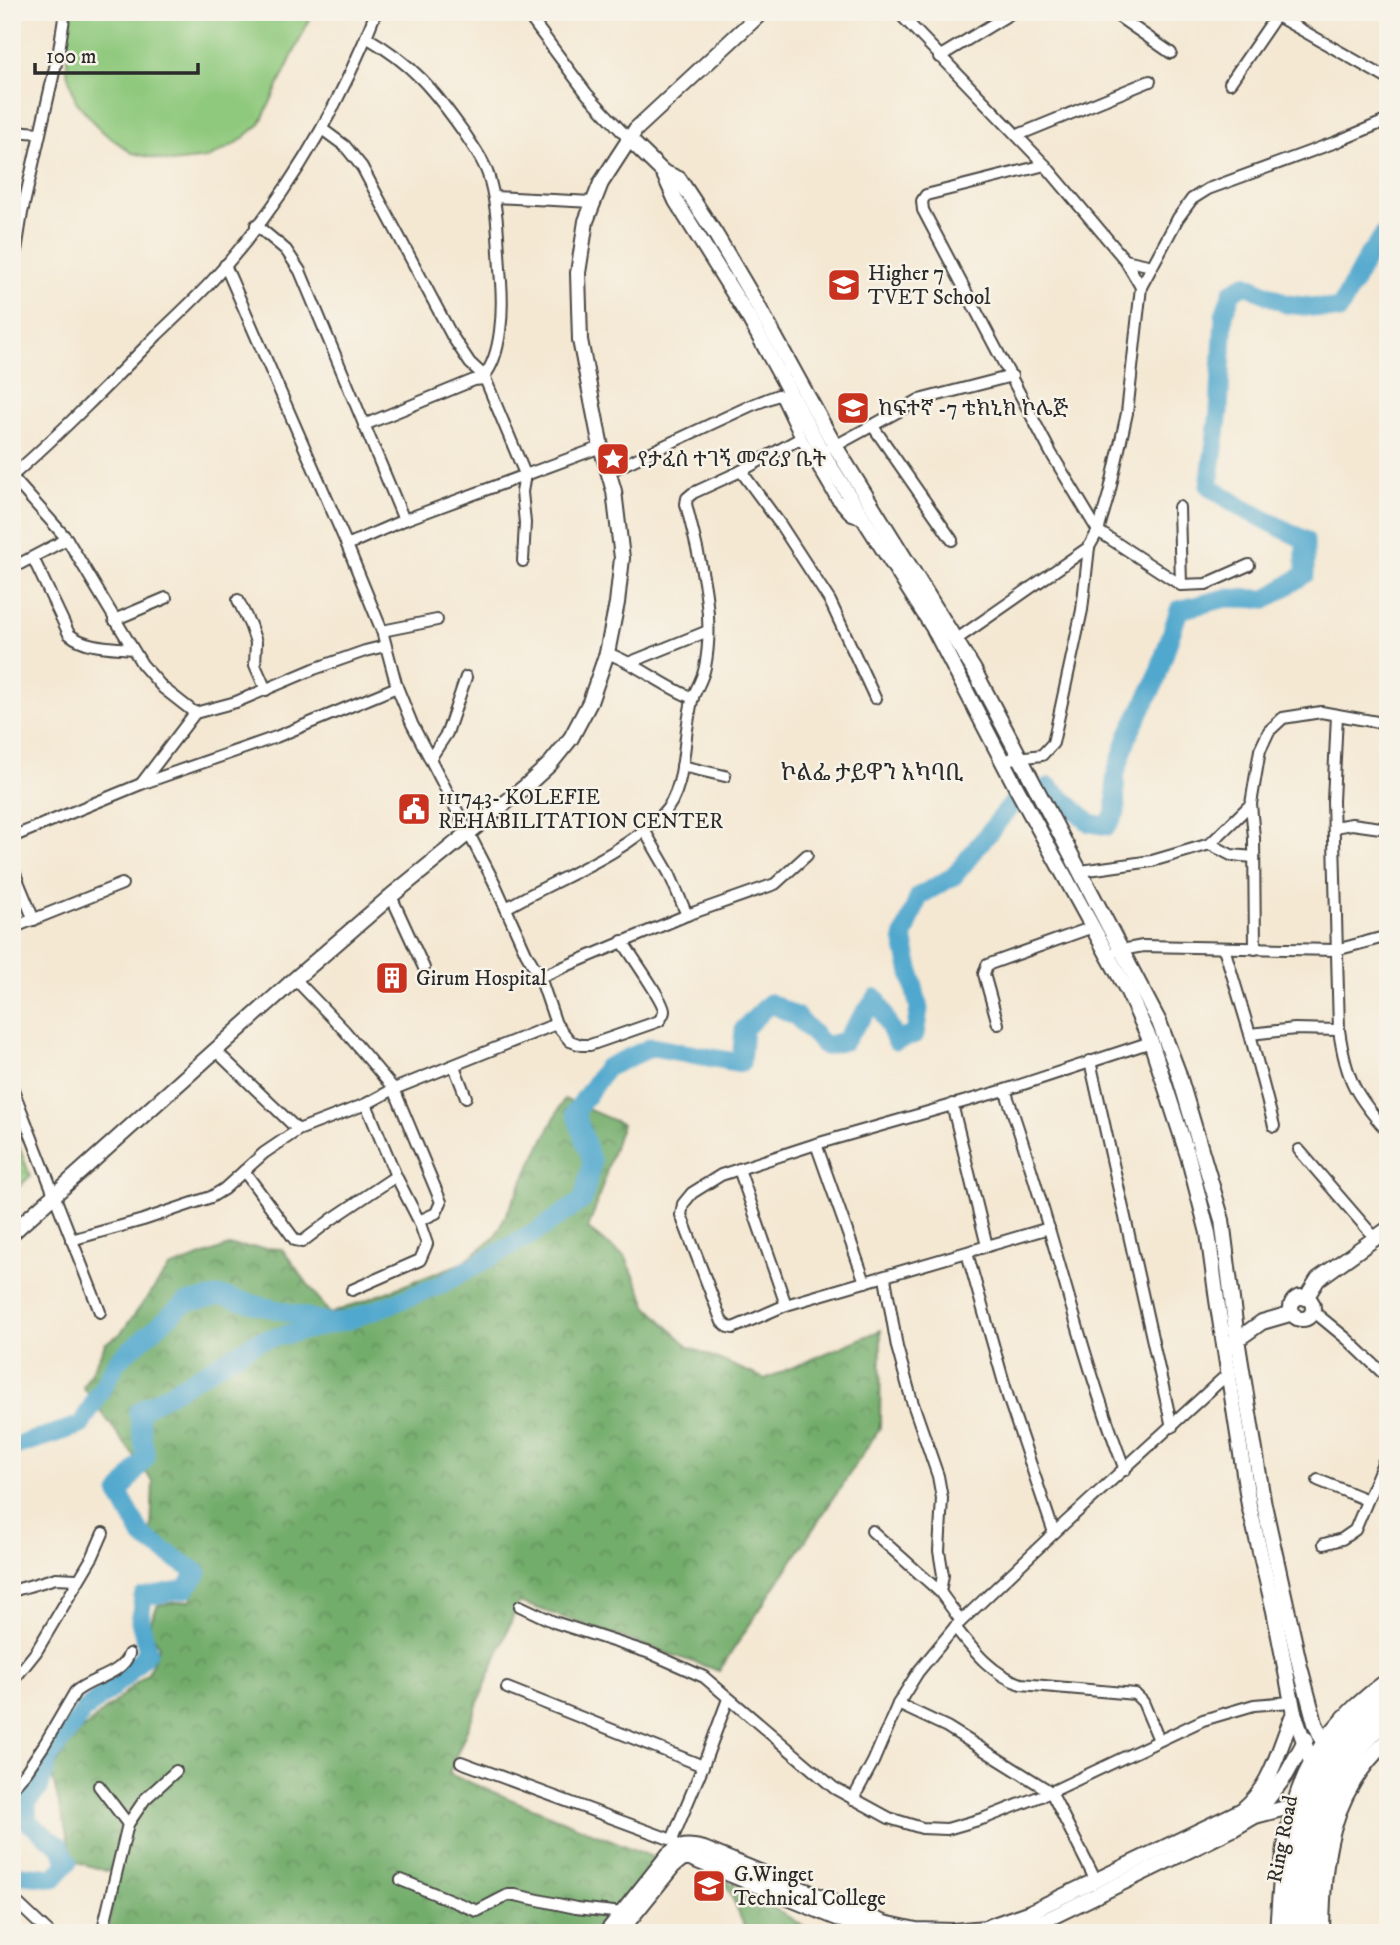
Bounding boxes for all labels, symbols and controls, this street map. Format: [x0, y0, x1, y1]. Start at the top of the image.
scale bar [35, 32, 198, 76]
text: 100 m [46, 44, 97, 70]
place label: Higher 7 TVET School [868, 261, 991, 311]
school or university icon: Higher 7 TVET School [825, 266, 863, 304]
school or university icon: ከፍተኛ -7 ቴክኒክ ኮሌጅ [834, 389, 872, 427]
place label: ከፍተኛ -7 ቴክኒክ ኮሌጅ [878, 396, 1069, 422]
place icon: የታፈሰ ተገኝ መኖሪያ ቤት [594, 440, 632, 478]
place label: የታፈሰ ተገኝ መኖሪያ ቤት [638, 447, 827, 473]
district label: ኮልፌ ታይዋን አካባቢ [781, 759, 963, 788]
place label: 111743- KOLEFIE REHABILITATION CENTER [438, 785, 723, 835]
public building icon: 111743- KOLEFIE REHABILITATION CENTER [395, 790, 433, 828]
building icon: Girum Hospital [373, 959, 411, 997]
place label: Girum Hospital [416, 966, 547, 992]
street label: Ring Road [1262, 1793, 1304, 1885]
place label: G.Winget Technical College [734, 1862, 886, 1912]
school or university icon: G.Winget Technical College [690, 1867, 728, 1905]

